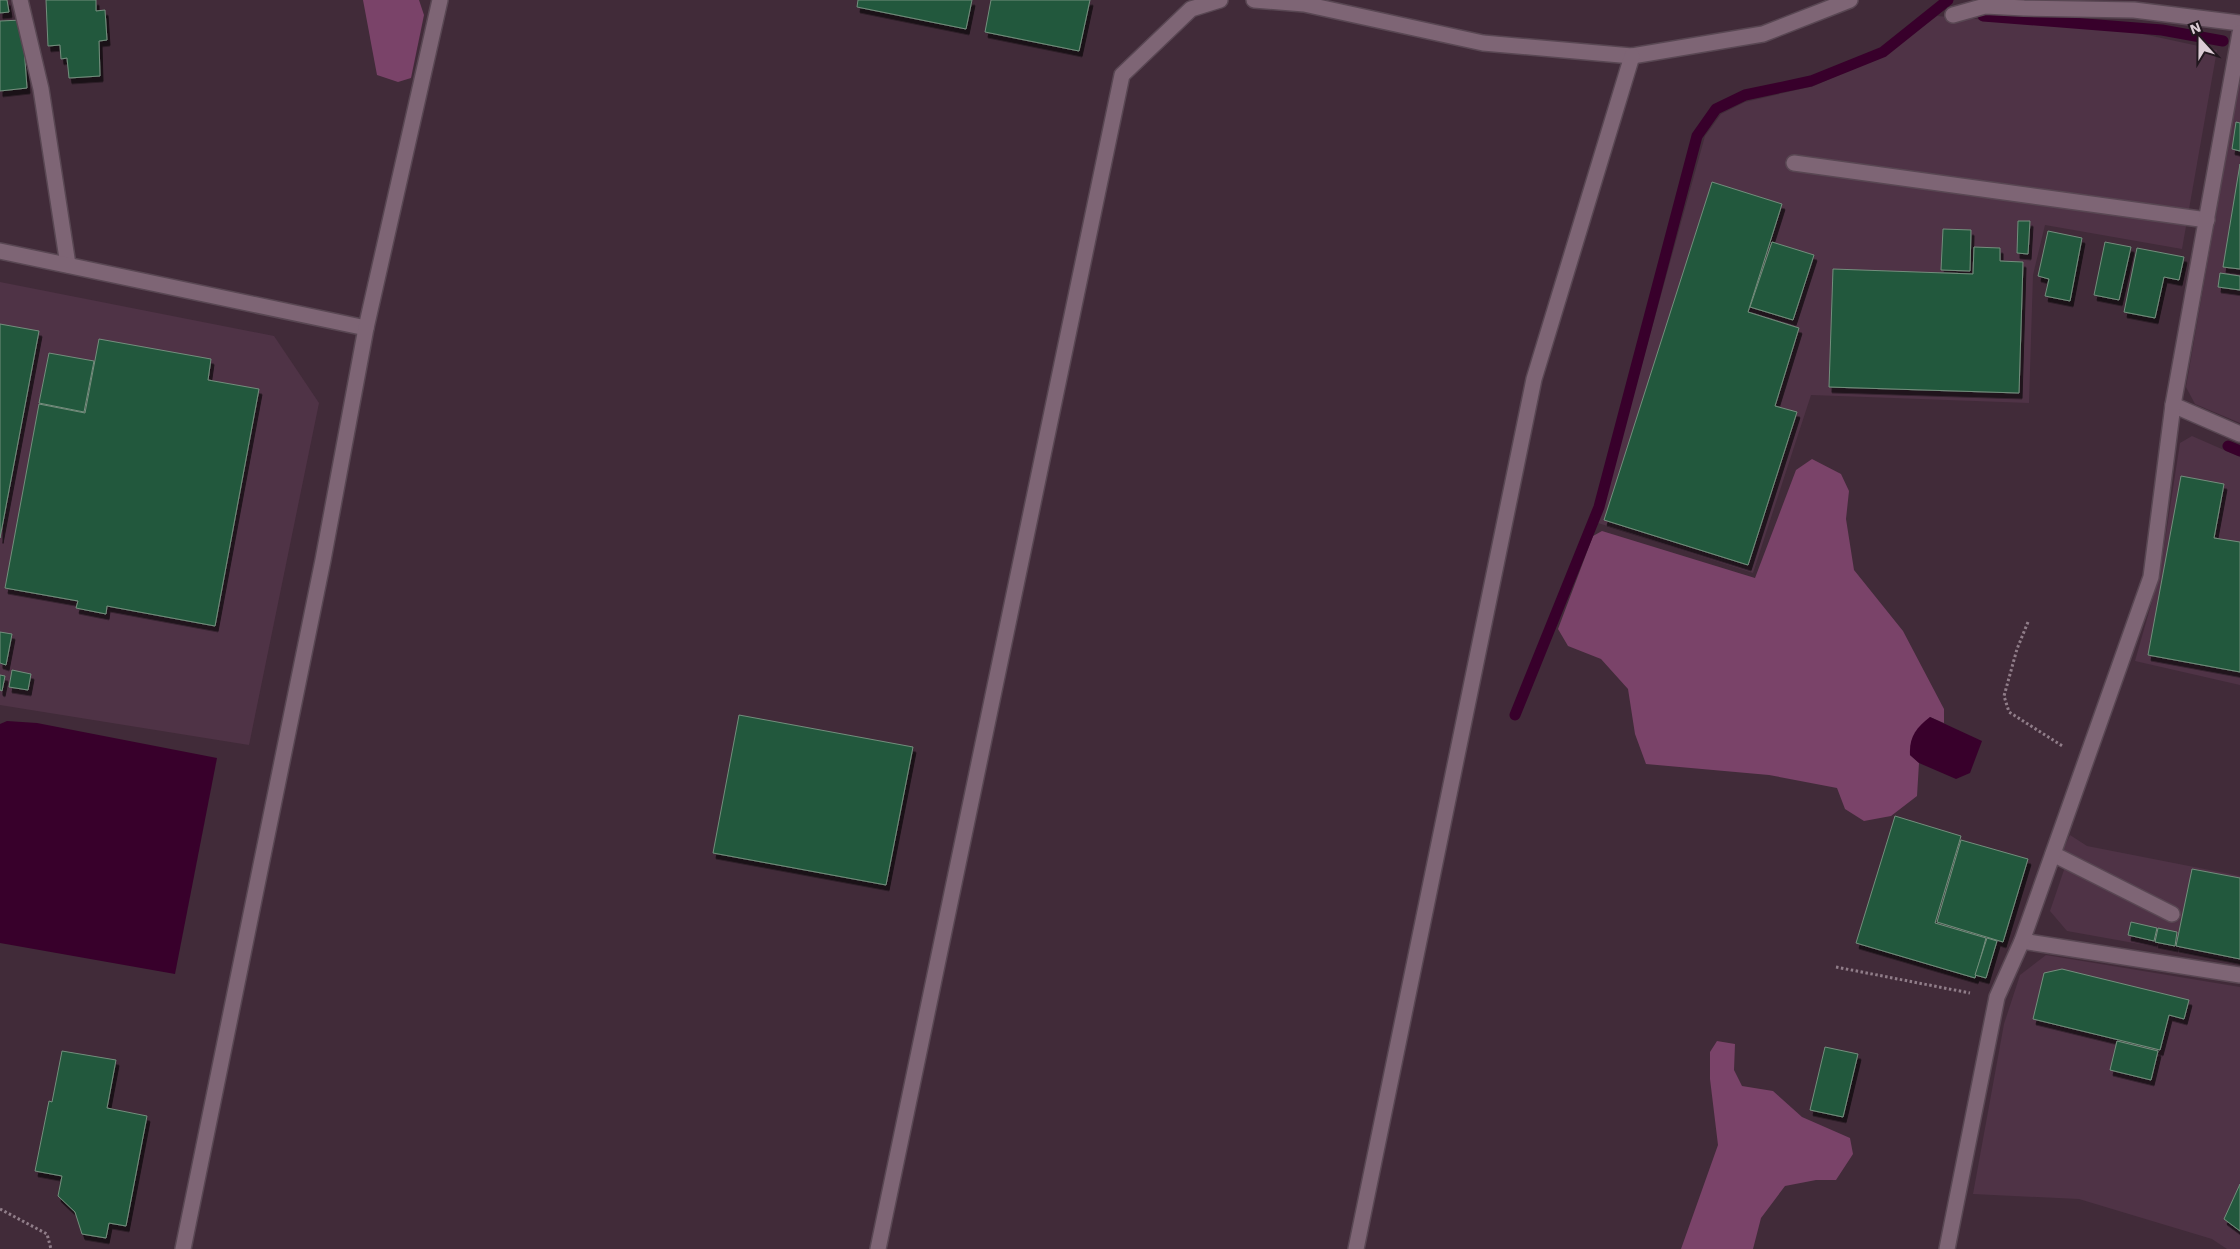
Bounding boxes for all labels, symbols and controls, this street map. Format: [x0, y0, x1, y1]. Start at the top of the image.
north arrow [2175, 15, 2225, 65]
text: N [2188, 19, 2203, 37]

